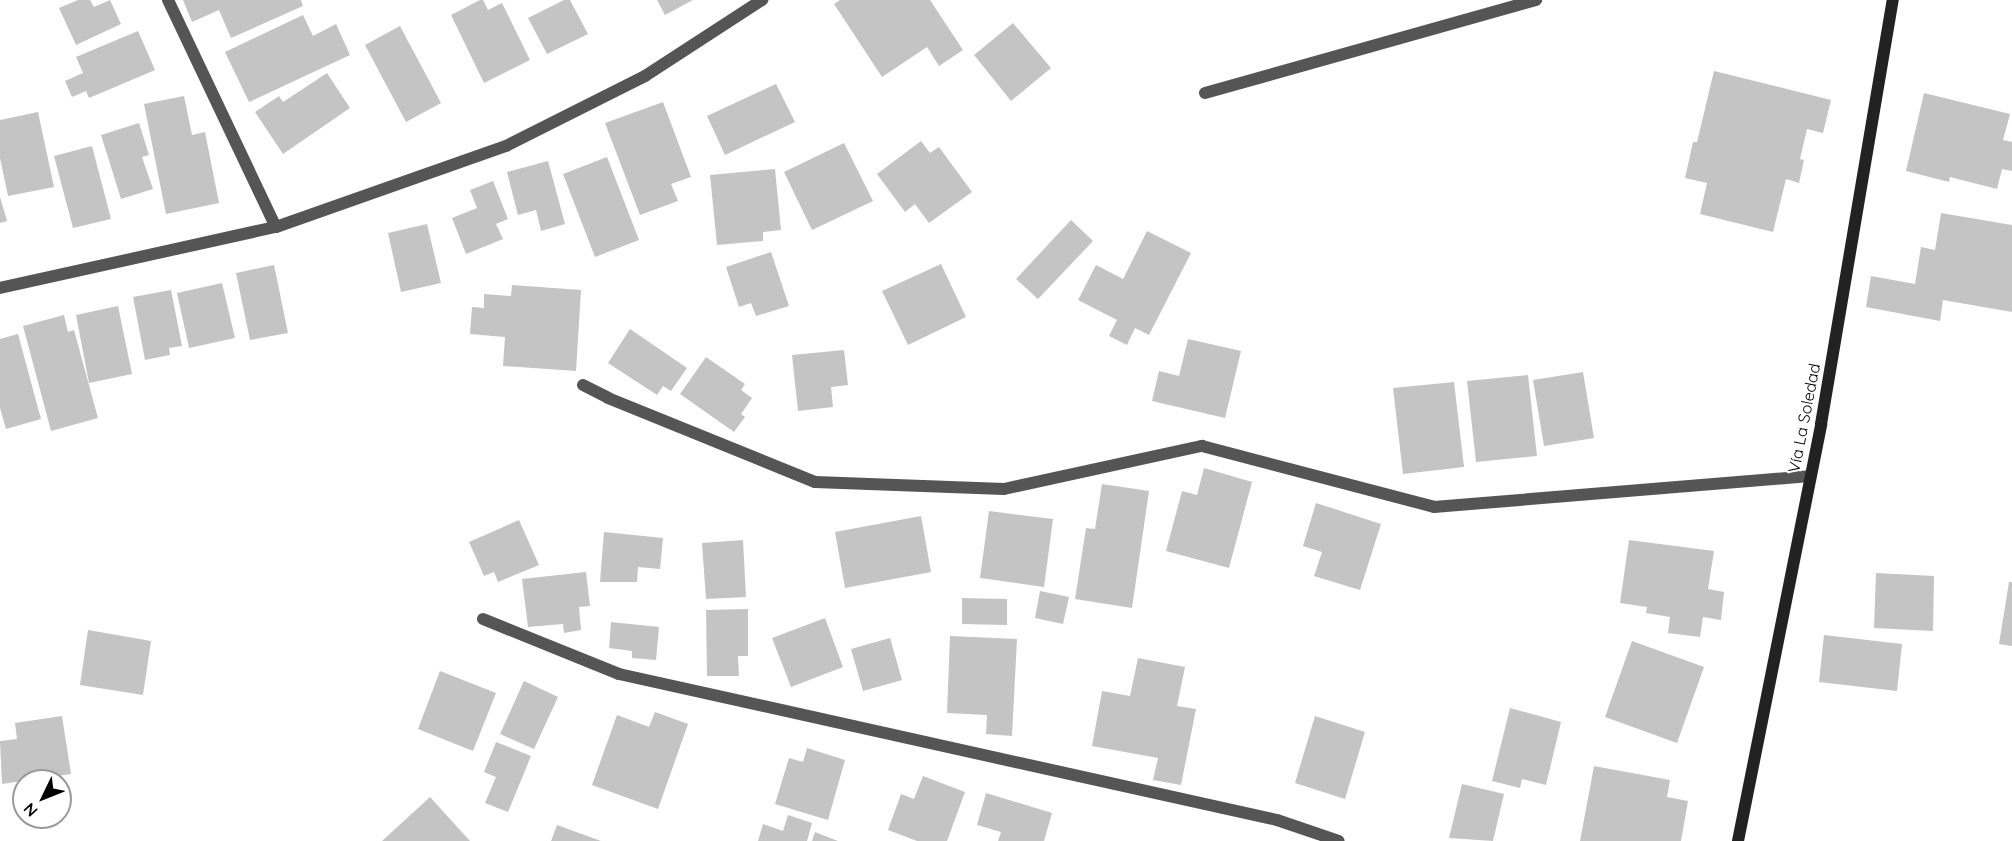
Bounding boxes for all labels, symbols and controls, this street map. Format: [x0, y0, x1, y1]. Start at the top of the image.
street label: Vía La Soledad [1784, 362, 1824, 474]
north arrow [12, 769, 72, 829]
text: N [19, 799, 42, 821]

